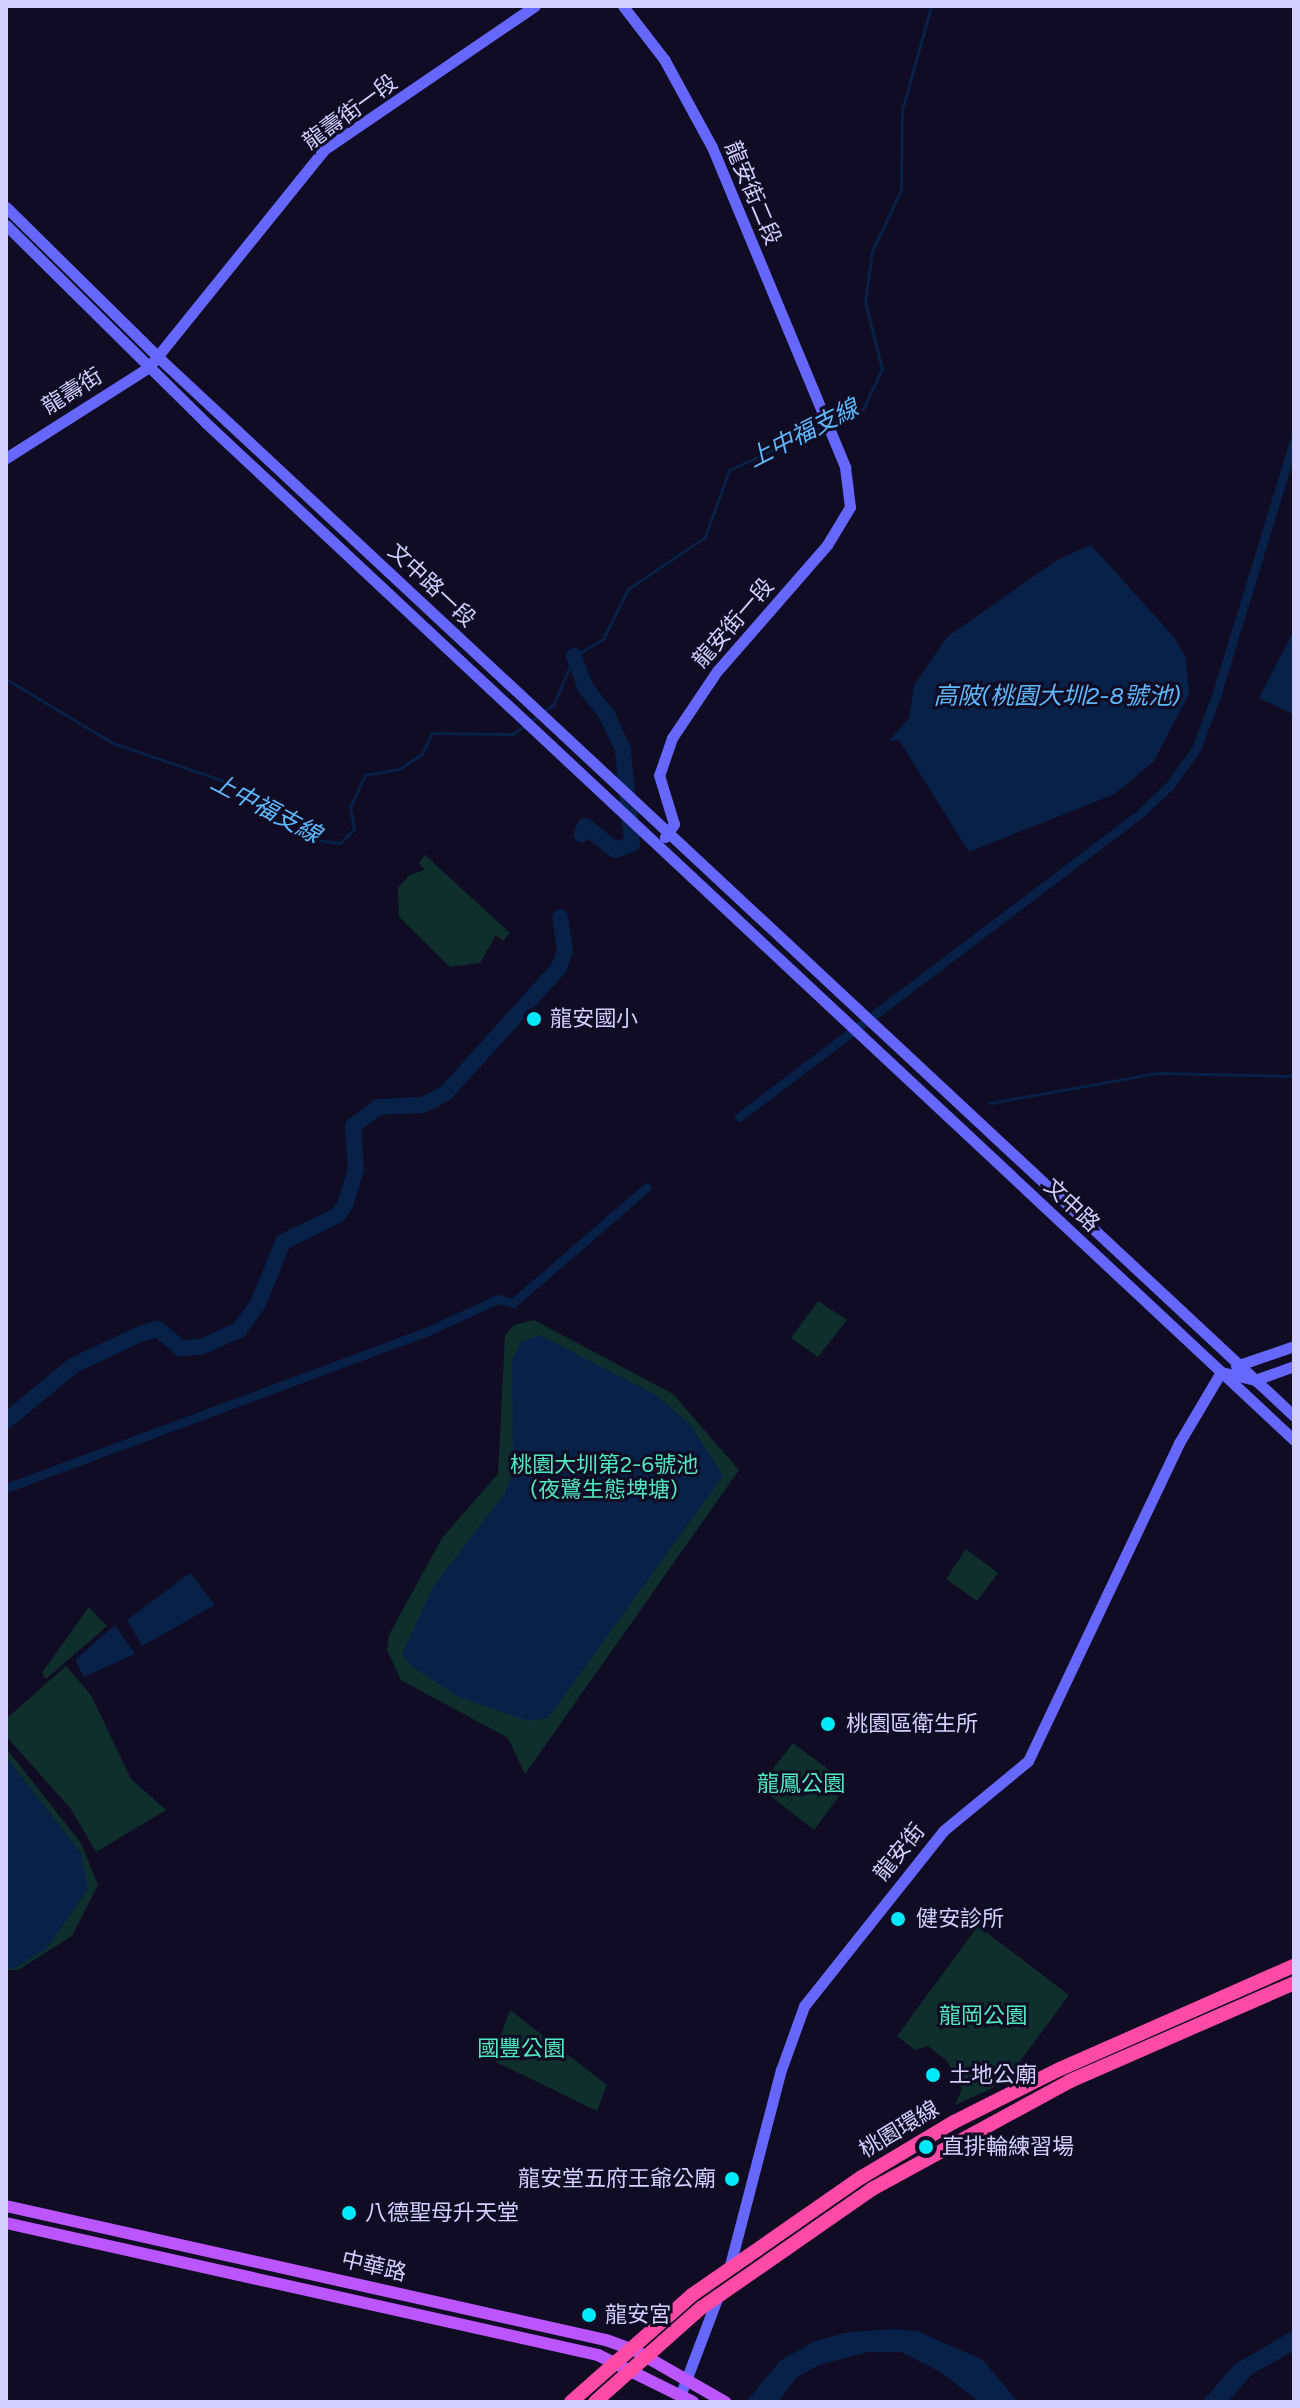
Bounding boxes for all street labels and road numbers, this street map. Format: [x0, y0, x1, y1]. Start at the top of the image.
street label: 龍壽街一段 [298, 69, 402, 155]
street label: 龍安街二段 [719, 137, 787, 249]
street label: 龍壽街 [37, 362, 107, 420]
street label: 文中路一段 [383, 538, 481, 632]
street label: 龍安街一段 [687, 573, 779, 673]
street label: 文中路 [1039, 1173, 1105, 1237]
street label: 龍安街 [868, 1818, 930, 1886]
street label: 桃園環線 [854, 2095, 944, 2163]
street label: 中華路 [339, 2246, 409, 2286]

